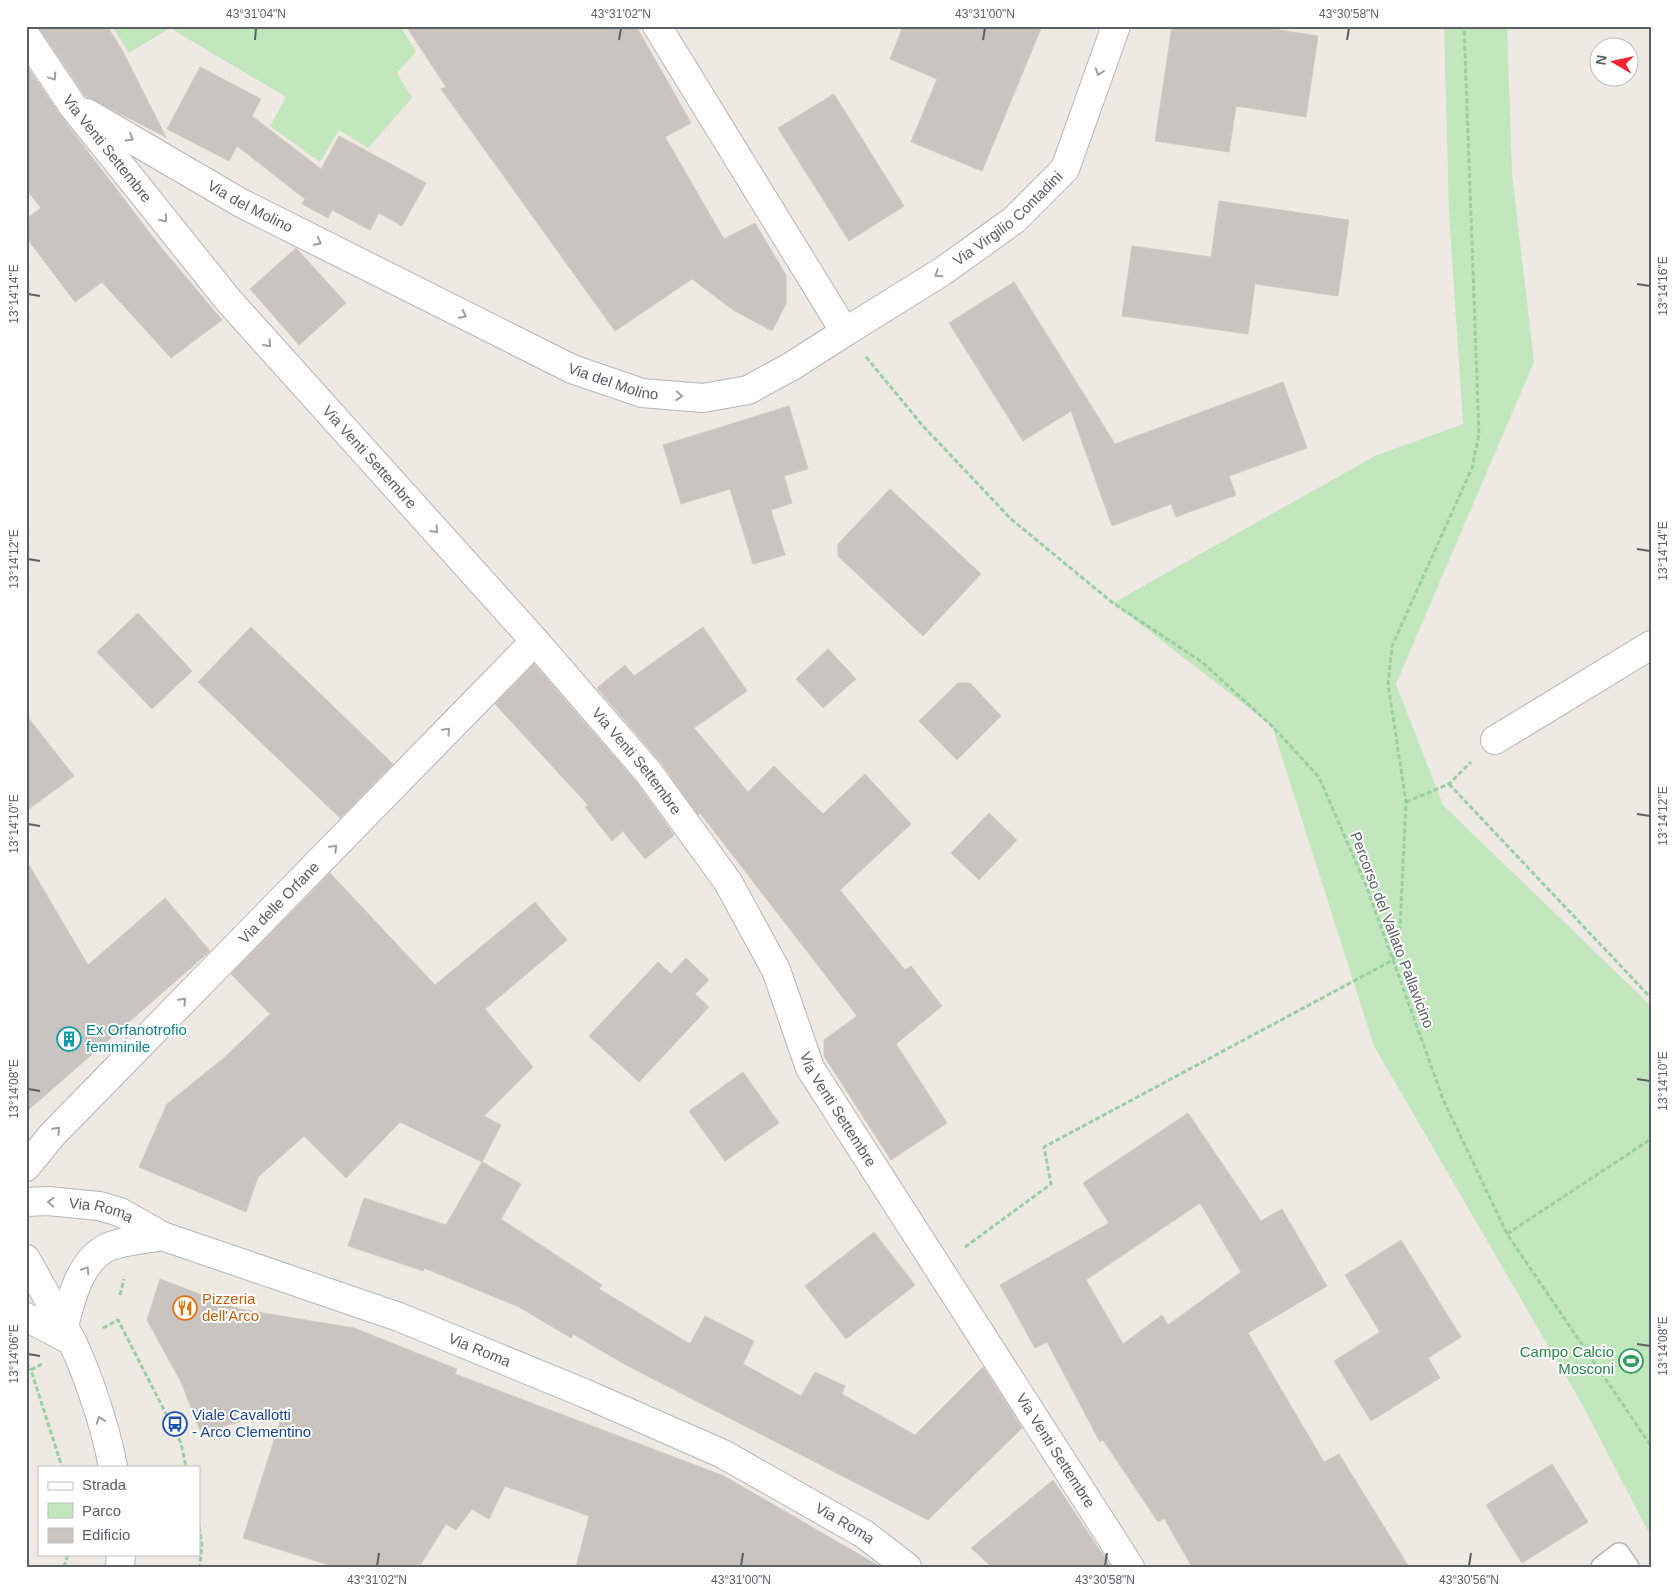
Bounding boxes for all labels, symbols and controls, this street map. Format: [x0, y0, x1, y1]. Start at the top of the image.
text: 43°31'04"N [226, 7, 286, 21]
text: 43°31'02"N [591, 7, 651, 21]
text: 43°31'00"N [955, 7, 1015, 21]
text: 43°30'58"N [1319, 7, 1379, 21]
north arrow [1590, 38, 1640, 88]
text: N [1592, 54, 1610, 66]
one-way arrow [1095, 67, 1105, 76]
one-way arrow [47, 71, 56, 80]
street label: Via Venti Settembre [60, 92, 155, 205]
one-way arrow [124, 132, 133, 142]
street label: Via Virgilio Contadini [950, 168, 1066, 269]
street label: Via del Molino [205, 176, 296, 236]
one-way arrow [158, 213, 166, 222]
one-way arrow [313, 236, 322, 246]
text: 13°14'16"E [1656, 256, 1670, 316]
text: 13°14'14"E [7, 264, 21, 324]
one-way arrow [935, 267, 944, 277]
one-way arrow [458, 309, 467, 319]
one-way arrow [262, 338, 271, 347]
street label: Via del Molino [566, 359, 659, 402]
one-way arrow [675, 390, 683, 401]
street label: Via Venti Settembre [319, 402, 420, 512]
text: 13°14'14"E [1656, 521, 1670, 581]
one-way arrow [429, 524, 438, 533]
text: 13°14'12"E [7, 529, 21, 589]
street label: Via Venti Settembre [589, 704, 685, 818]
one-way arrow [441, 728, 450, 737]
text: 13°14'12"E [1656, 786, 1670, 846]
text: 13°14'10"E [7, 794, 21, 854]
street label: Percorso del Vallato Pallavicino [1347, 829, 1438, 1030]
one-way arrow [328, 844, 337, 853]
street label: Via delle Orfane [235, 858, 322, 947]
one-way arrow [177, 998, 186, 1007]
place label: Ex Orfanotrofio femminile [86, 1021, 187, 1055]
building icon: Ex Orfanotrofio femminile [56, 1026, 82, 1052]
street label: Via Venti Settembre [797, 1049, 880, 1170]
text: 13°14'10"E [1656, 1051, 1670, 1111]
text: 13°14'08"E [7, 1059, 21, 1119]
one-way arrow [51, 1127, 60, 1136]
street label: Via Roma [68, 1194, 137, 1226]
one-way arrow [46, 1196, 54, 1207]
one-way arrow [80, 1266, 90, 1275]
place label: Pizzeria dell'Arco [202, 1290, 259, 1324]
restaurant icon: Pizzeria dell'Arco [172, 1295, 198, 1321]
text: 13°14'08"E [1656, 1316, 1670, 1376]
text: 13°14'06"E [7, 1324, 21, 1384]
street label: Via Roma [446, 1329, 514, 1370]
place label: Campo Calcio Mosconi [1520, 1343, 1614, 1377]
sports icon: Campo Calcio Mosconi [1618, 1348, 1644, 1374]
street label: Via Venti Settembre [1013, 1390, 1099, 1511]
place label: Viale Cavallotti - Arco Clementino [192, 1406, 311, 1440]
bus stop icon: Viale Cavallotti - Arco Clementino [162, 1411, 188, 1437]
one-way arrow [96, 1416, 106, 1425]
legend [38, 1466, 200, 1556]
text: Strada [82, 1476, 127, 1493]
street label: Via Roma [813, 1499, 879, 1547]
text: Parco [82, 1502, 121, 1519]
text: Edificio [82, 1526, 130, 1543]
text: 43°31'02"N [347, 1573, 407, 1587]
text: 43°31'00"N [711, 1573, 771, 1587]
text: 43°30'58"N [1075, 1573, 1135, 1587]
text: 43°30'56"N [1439, 1573, 1499, 1587]

